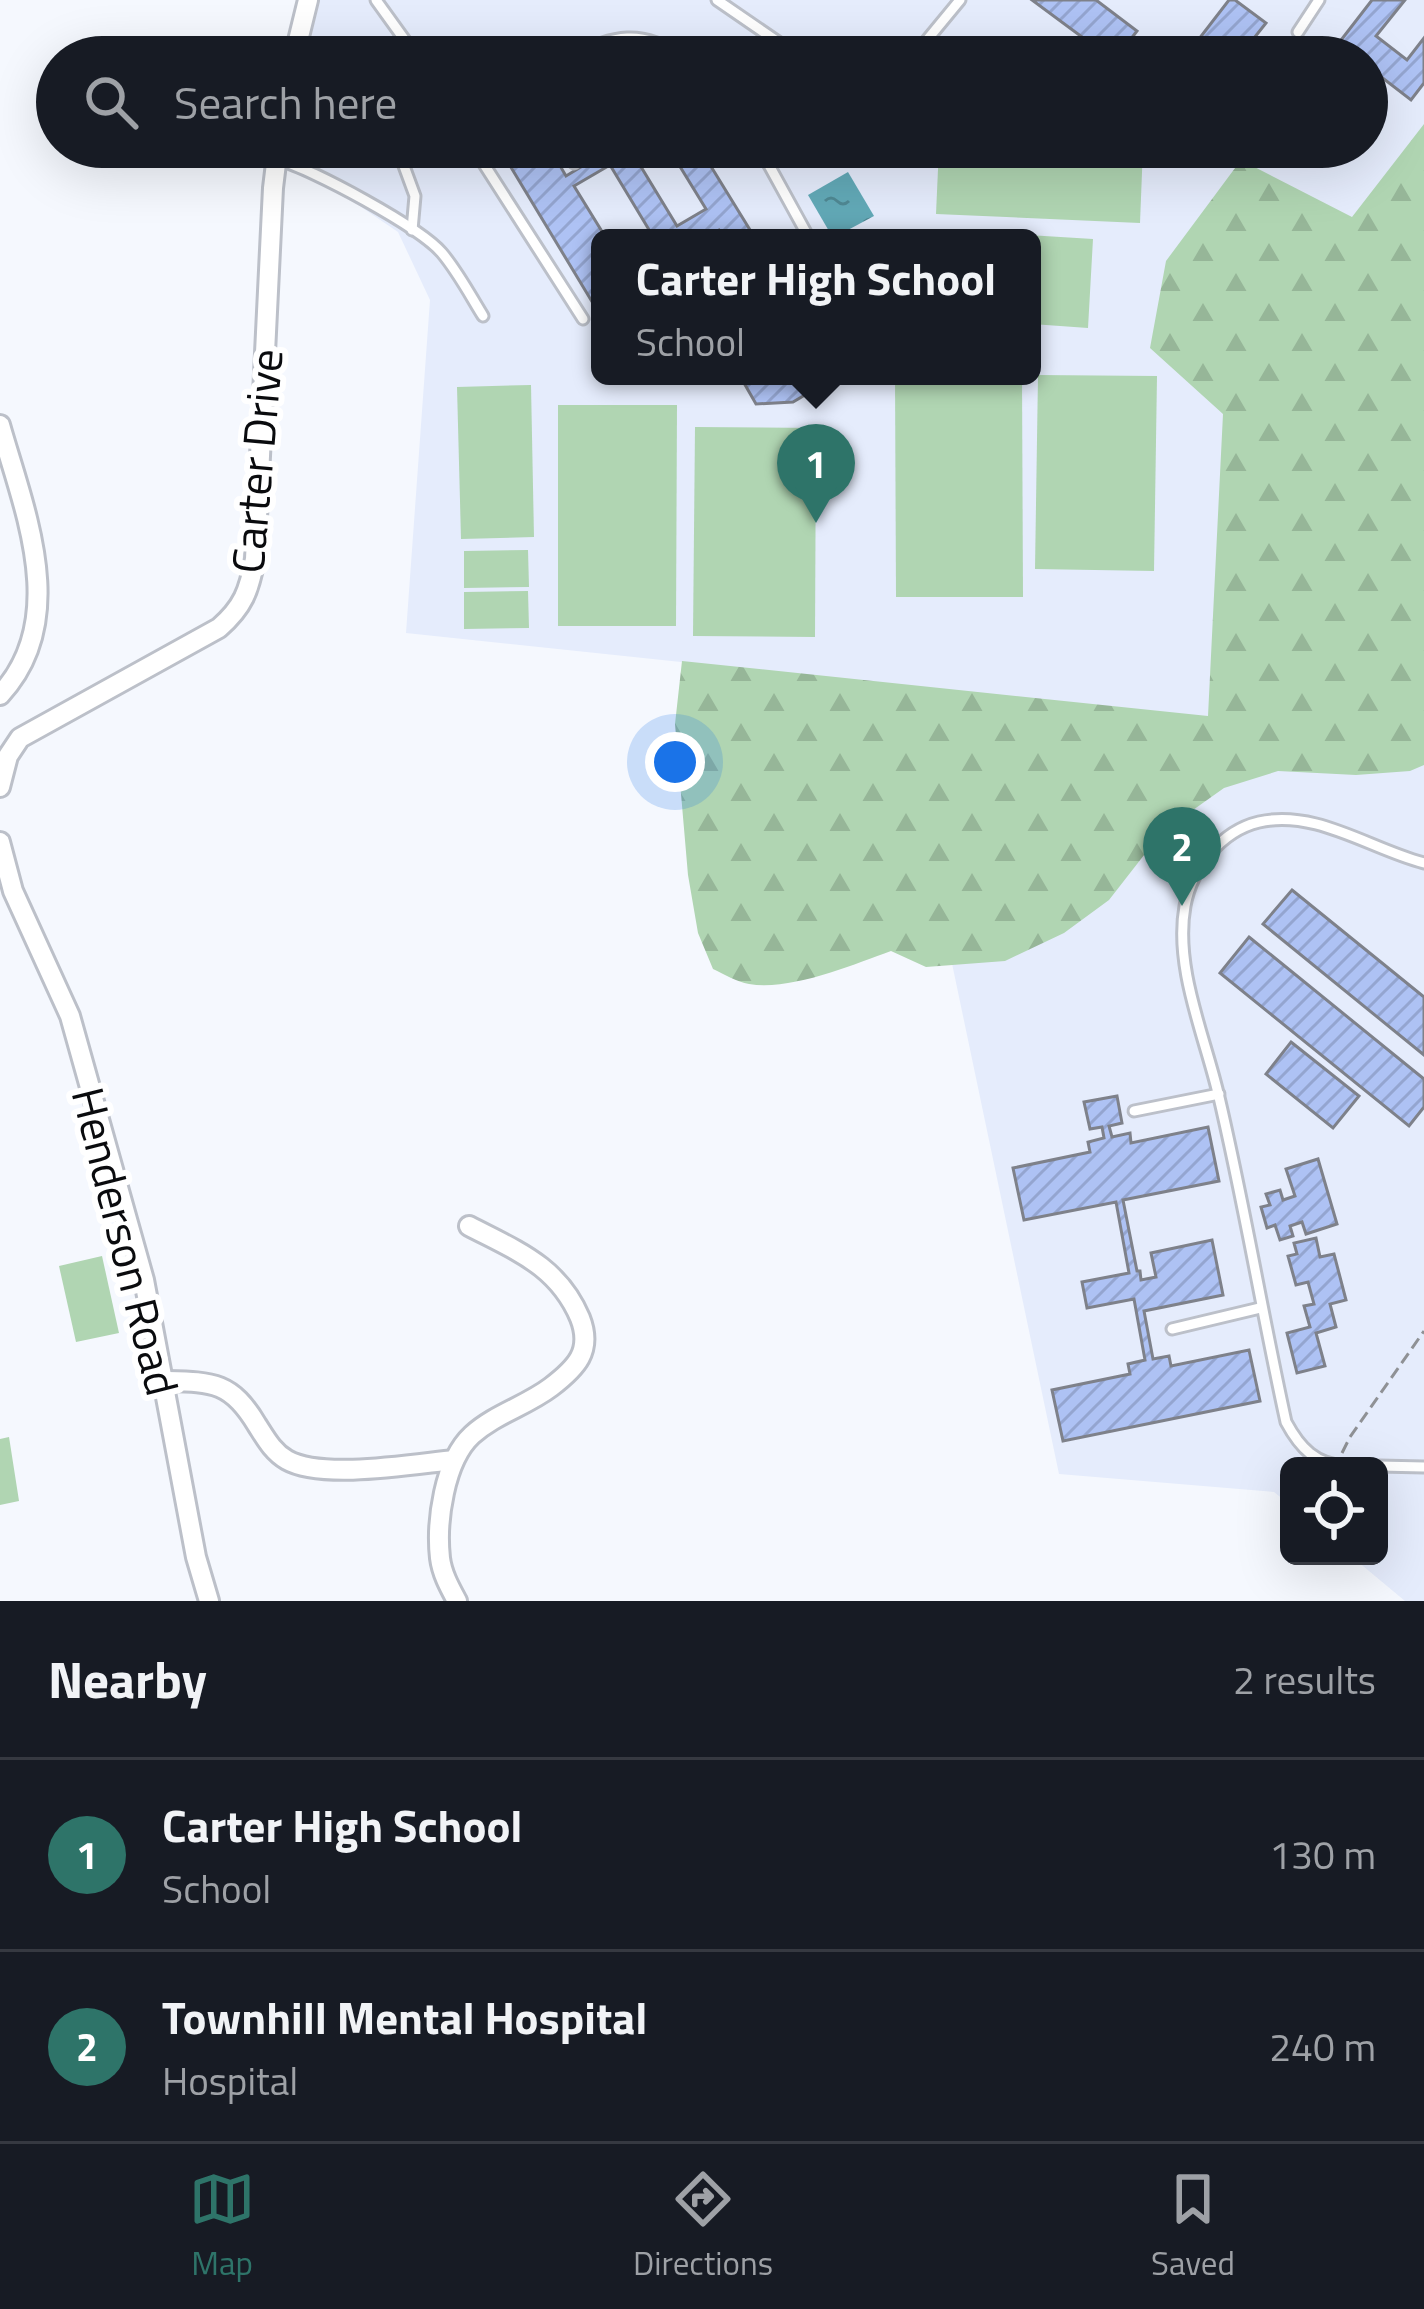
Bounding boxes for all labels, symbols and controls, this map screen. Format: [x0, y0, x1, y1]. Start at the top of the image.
search box [36, 36, 1388, 168]
text: Search here [174, 68, 397, 136]
icon: search [78, 69, 144, 135]
popup [591, 229, 1041, 385]
text: Carter High School [636, 244, 996, 312]
text: School [636, 312, 745, 371]
street label: Carter Drive [212, 346, 300, 576]
pin: 1 [777, 424, 855, 523]
your location [645, 732, 705, 792]
pin: 2 [1143, 807, 1221, 906]
street label: Henderson Road [55, 1080, 197, 1402]
map controls [1280, 1457, 1388, 1565]
button: locate [1280, 1457, 1388, 1565]
text: Nearby [48, 1640, 207, 1718]
text: 2 results [1233, 1650, 1376, 1709]
text: Carter High School [162, 1791, 523, 1859]
text: 1 [76, 1825, 98, 1884]
text: 130 m [1269, 1825, 1376, 1884]
text: School [162, 1859, 271, 1918]
text: Townhill Mental Hospital [162, 1983, 647, 2051]
text: 2 [76, 2017, 98, 2076]
text: 240 m [1269, 2017, 1376, 2076]
text: Hospital [162, 2051, 298, 2110]
tab: Map [189, 2166, 255, 2288]
tab: Directions [633, 2166, 773, 2288]
tab: Saved [1151, 2166, 1235, 2288]

